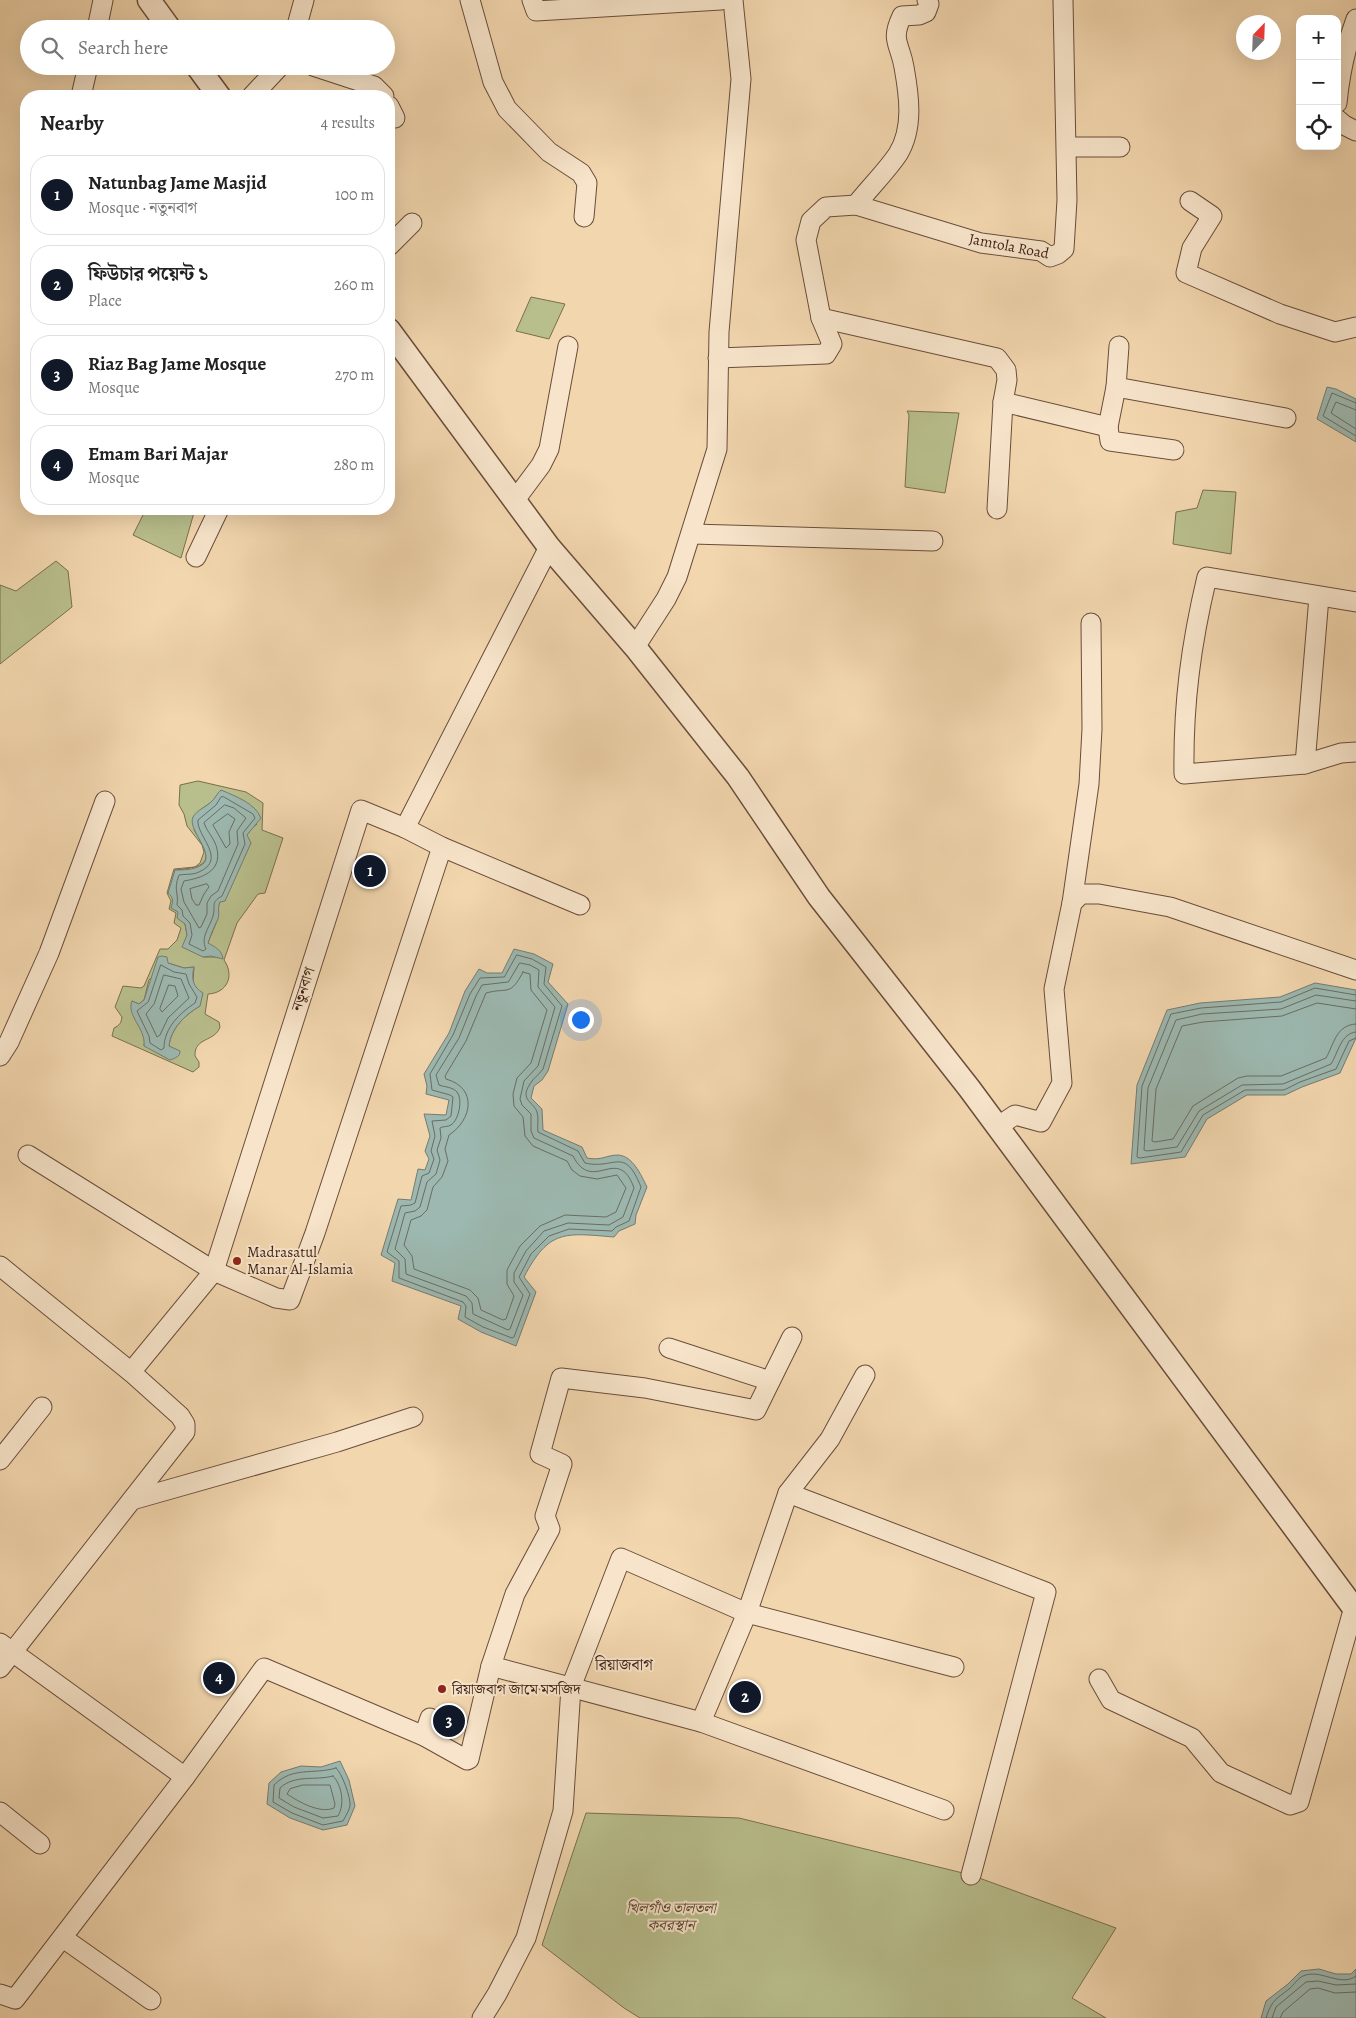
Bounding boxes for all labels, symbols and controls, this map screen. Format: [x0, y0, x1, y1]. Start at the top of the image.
north arrow [1236, 15, 1281, 60]
map controls [1296, 15, 1341, 150]
button: + [1296, 15, 1341, 60]
search box [20, 20, 395, 75]
icon: search [38, 34, 66, 62]
text: Search here [78, 35, 168, 61]
button: − [1296, 60, 1341, 105]
button: locate [1296, 105, 1341, 150]
text: Nearby [40, 109, 103, 137]
text: 4 results [321, 112, 375, 134]
text: Natunbag Jame Masjid [88, 170, 267, 196]
text: 1 [54, 184, 60, 206]
text: 100 m [335, 184, 374, 206]
text: Mosque · নতুনবাগ [88, 197, 197, 219]
street label: Jamtola Road [967, 228, 1052, 264]
text: ফিউচার পয়েন্ট ১ [88, 261, 208, 287]
text: 2 [53, 274, 61, 296]
text: 260 m [334, 274, 374, 296]
text: Place [88, 290, 122, 312]
text: Riaz Bag Jame Mosque [88, 351, 266, 377]
text: 3 [54, 364, 60, 386]
text: 270 m [335, 364, 374, 386]
text: Mosque [88, 377, 140, 399]
text: Emam Bari Majar [88, 441, 228, 467]
text: 4 [53, 454, 61, 476]
text: 280 m [334, 454, 374, 476]
text: Mosque [88, 467, 140, 489]
pin: 1 [354, 852, 386, 890]
street label: নতুনবাগ [286, 964, 320, 1014]
your location [568, 1007, 594, 1033]
place label: Madrasatul Manar Al-Islamia [247, 1242, 353, 1279]
marker: Madrasatul Manar Al-Islamia [231, 1255, 243, 1267]
district label: রিয়াজবাগ [594, 1654, 653, 1676]
pin: 4 [203, 1659, 235, 1697]
pin: 2 [729, 1678, 761, 1716]
place label: রিয়াজবাগ জামে মসজিদ [451, 1679, 582, 1699]
marker: রিয়াজবাগ জামে মসজিদ [436, 1683, 448, 1695]
pin: 3 [433, 1702, 465, 1740]
park label: খিলগাঁও তালতলা কবরস্থান [626, 1898, 718, 1935]

